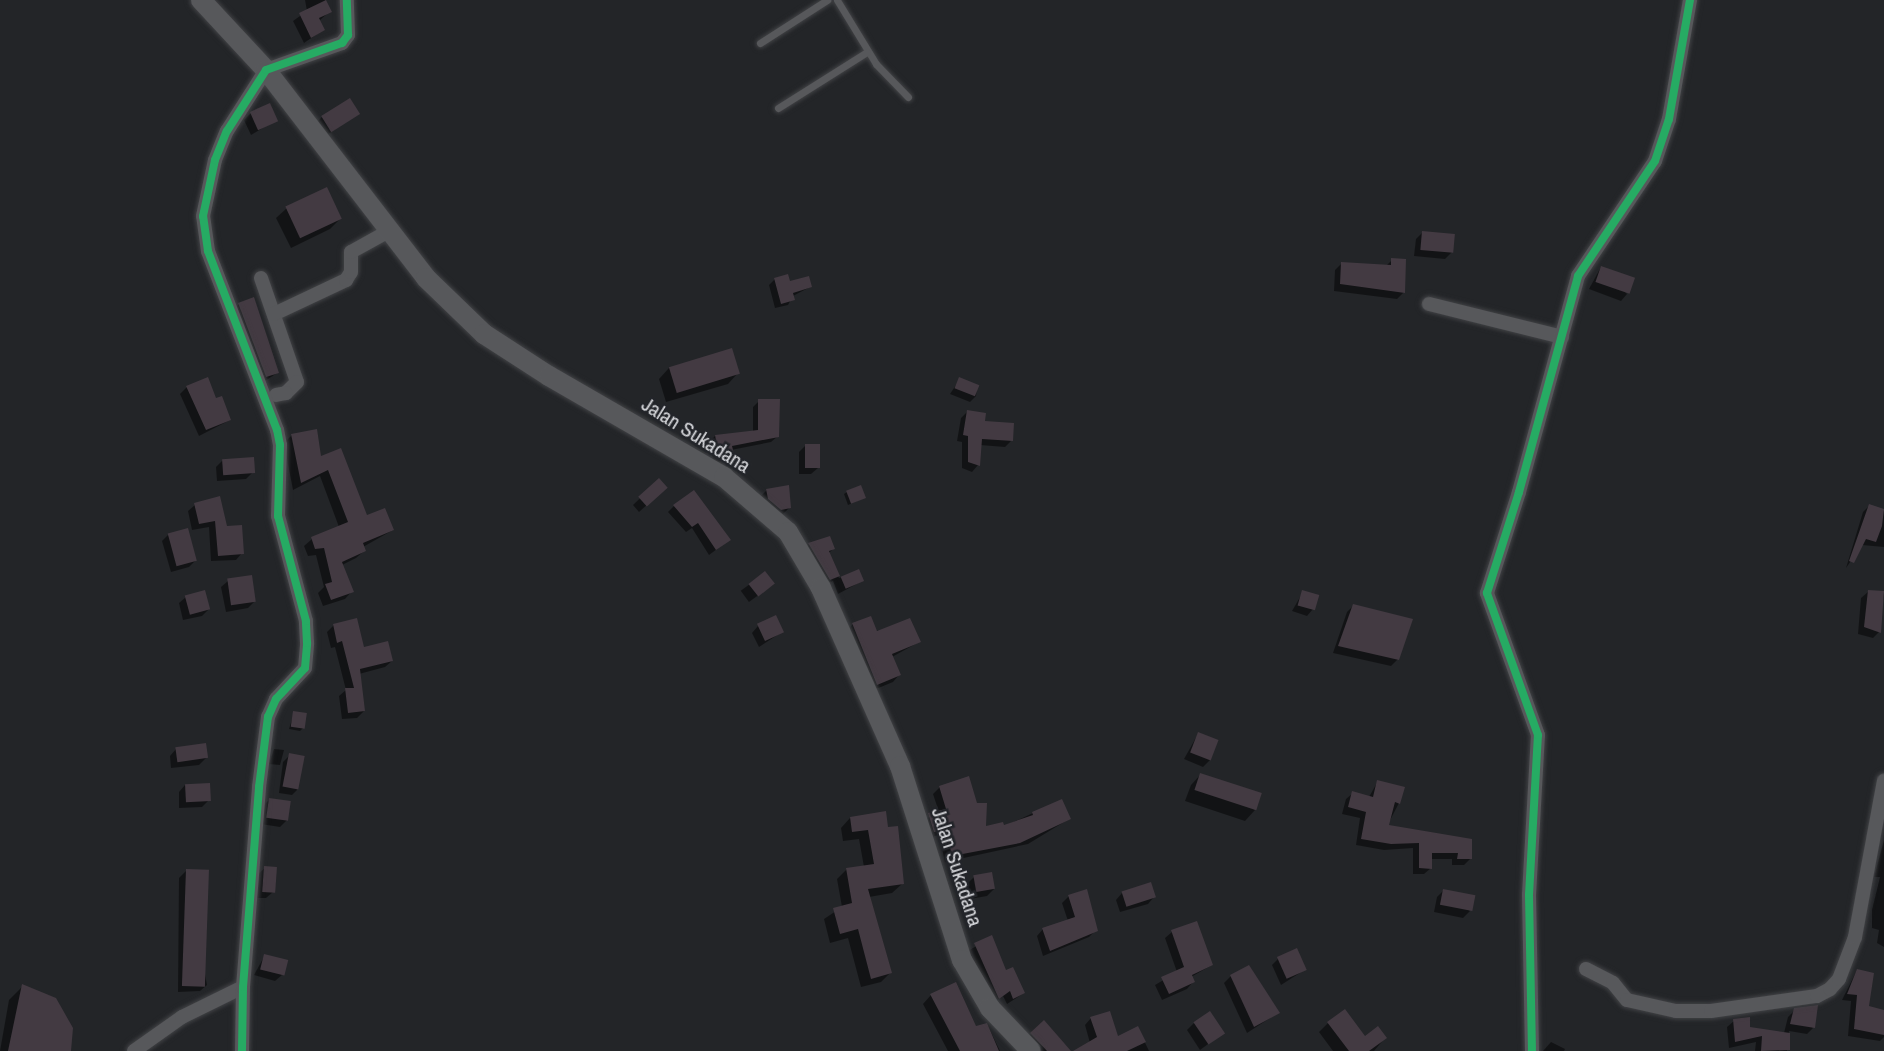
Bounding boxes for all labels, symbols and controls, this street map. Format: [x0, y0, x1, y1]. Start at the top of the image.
street label: Jalan Sukadana [637, 392, 755, 478]
street label: Jalan Sukadana [926, 804, 988, 930]

